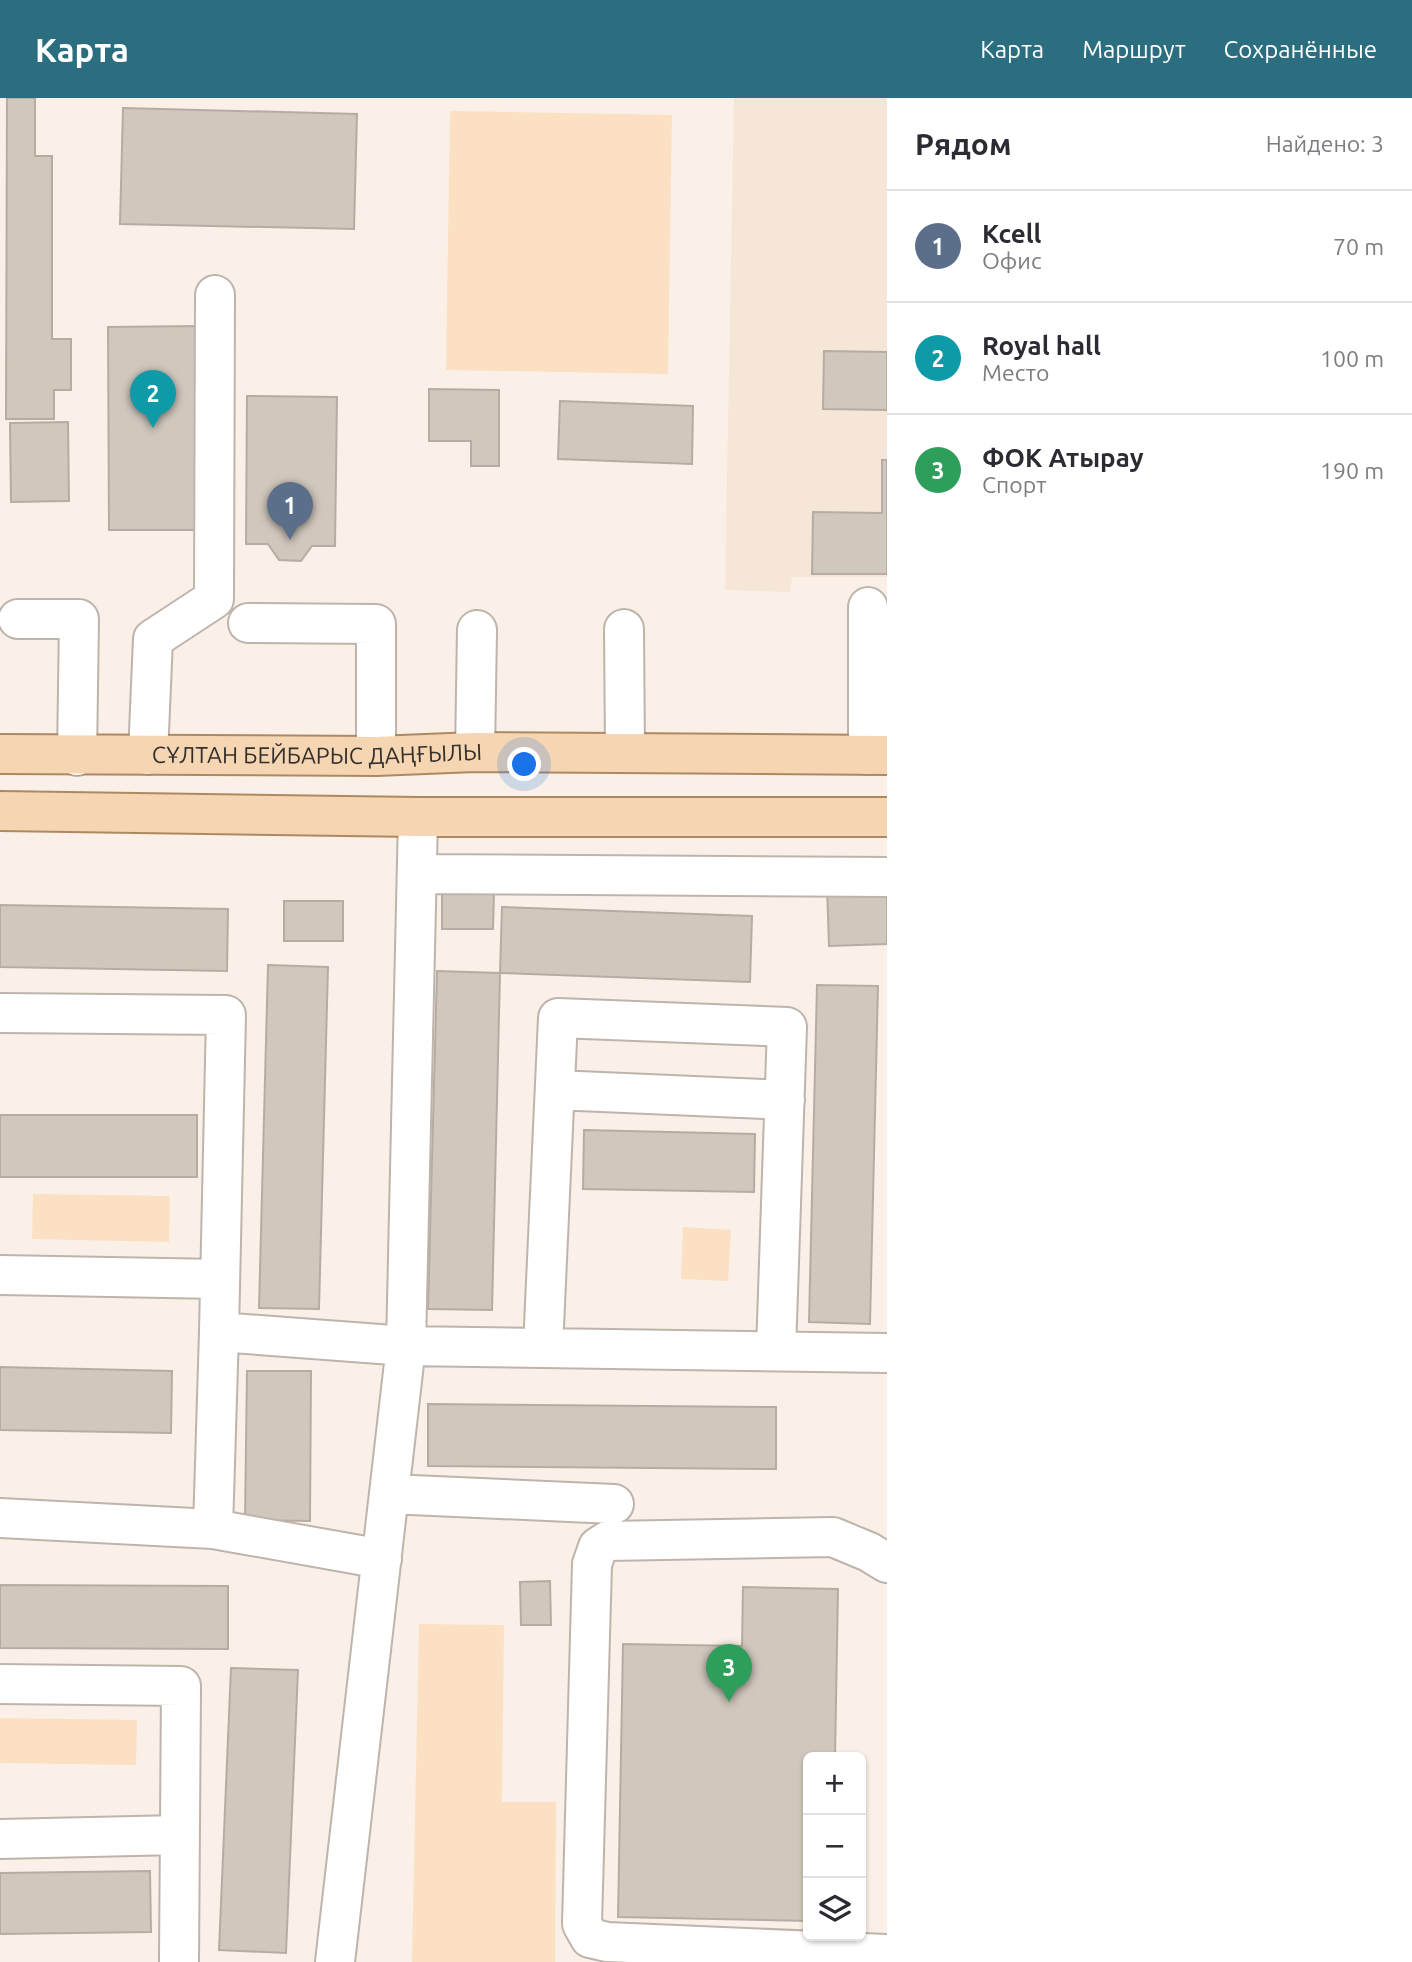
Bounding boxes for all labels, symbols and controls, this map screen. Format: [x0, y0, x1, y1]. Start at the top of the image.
text: Карта [35, 31, 129, 68]
text: Карта [980, 36, 1044, 63]
text: Маршрут [1082, 36, 1186, 63]
text: Сохранённые [1224, 36, 1377, 63]
text: Рядом [915, 127, 1011, 161]
text: Найдено: 3 [1266, 131, 1384, 156]
text: Kcell [982, 219, 1041, 248]
text: 1 [932, 234, 944, 259]
text: 70 m [1333, 234, 1384, 259]
text: Офис [982, 248, 1042, 273]
text: Royal hall [982, 331, 1101, 360]
text: 2 [932, 346, 944, 371]
text: 100 m [1320, 346, 1384, 371]
text: Место [982, 360, 1049, 385]
pin: 2 [130, 370, 176, 428]
text: ФОК Атырау [982, 443, 1144, 472]
text: 3 [932, 458, 944, 483]
text: 190 m [1320, 458, 1384, 483]
text: Спорт [982, 472, 1046, 497]
pin: 1 [267, 482, 313, 540]
street label: СҰЛТАН БЕЙБАРЫС ДАҢҒЫЛЫ [152, 739, 483, 768]
your location [507, 747, 541, 781]
pin: 3 [706, 1644, 752, 1702]
map controls [803, 1752, 866, 1941]
button: + [803, 1752, 866, 1815]
button: − [803, 1815, 866, 1878]
button: layers [803, 1878, 866, 1941]

